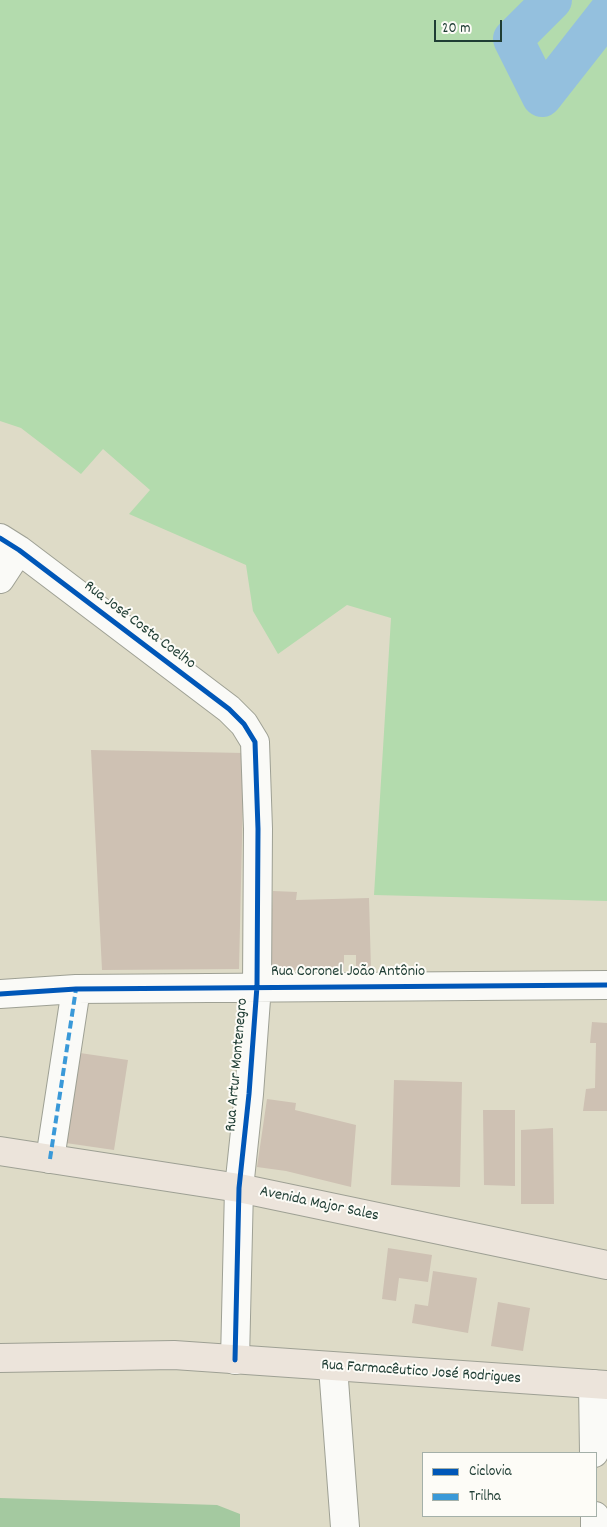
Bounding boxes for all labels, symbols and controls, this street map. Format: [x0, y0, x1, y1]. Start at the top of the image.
scale bar [437, 10, 504, 42]
text: 20 m [442, 18, 470, 40]
street label: Rua José Costa Coelho [79, 578, 199, 674]
street label: Rua Coronel João Antônio [271, 963, 425, 983]
street label: Rua Artur Montenegro [223, 997, 253, 1133]
street label: Avenida Major Sales [258, 1183, 380, 1227]
street label: Rua Farmacêutico José Rodrigues [320, 1356, 522, 1390]
legend [422, 1452, 597, 1517]
text: Ciclovia [469, 1461, 511, 1483]
text: Trilha [469, 1486, 501, 1508]

